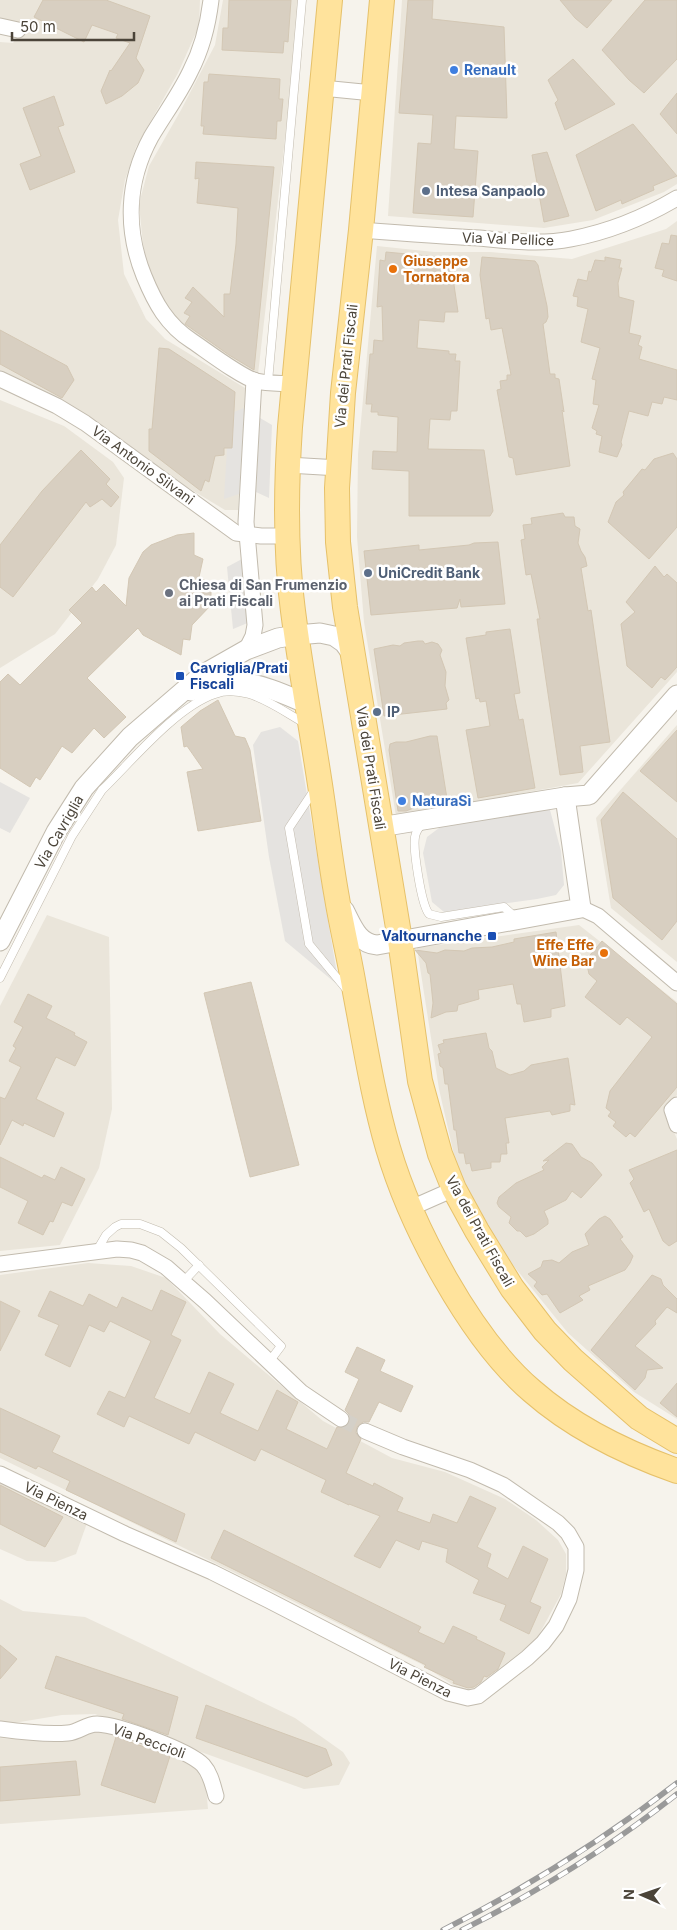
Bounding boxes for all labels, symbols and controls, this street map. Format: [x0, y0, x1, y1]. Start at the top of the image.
scale bar [12, 10, 135, 42]
text: 50 m [20, 17, 56, 36]
place label: Renault [464, 61, 516, 78]
marker: Renault [448, 64, 460, 76]
place label: Intesa Sanpaolo [436, 182, 546, 199]
marker: Intesa Sanpaolo [420, 185, 432, 197]
street label: Via Val Pellice [462, 228, 554, 249]
place label: Giuseppe Tornatora [403, 252, 470, 285]
marker: Giuseppe Tornatora [387, 263, 399, 275]
street label: Via dei Prati Fiscali [331, 303, 360, 429]
street label: Via Antonio Silvani [89, 422, 198, 508]
place label: UniCredit Bank [378, 564, 481, 581]
marker: UniCredit Bank [362, 567, 374, 579]
place label: Chiesa di San Frumenzio ai Prati Fiscali [179, 576, 348, 609]
marker: Chiesa di San Frumenzio ai Prati Fiscali [163, 587, 175, 599]
place label: Cavriglia/Prati Fiscali [190, 659, 288, 692]
marker: Cavriglia/Prati Fiscali [174, 670, 186, 682]
place label: IP [387, 703, 400, 720]
street label: Via dei Prati Fiscali [353, 705, 390, 831]
marker: IP [371, 706, 383, 718]
street label: Via Cavriglia [31, 792, 87, 872]
place label: NaturaSì [412, 792, 471, 809]
marker: NaturaSì [396, 795, 408, 807]
place label: Valtournanche [381, 927, 482, 944]
marker: Valtournanche [486, 930, 498, 942]
place label: Effe Effe Wine Bar [532, 936, 594, 969]
marker: Effe Effe Wine Bar [598, 947, 610, 959]
street label: Via dei Prati Fiscali [443, 1172, 518, 1289]
street label: Via Pienza [21, 1478, 91, 1523]
street label: Via Pienza [386, 1654, 455, 1701]
street label: Via Peccioli [110, 1719, 188, 1762]
north arrow [617, 1870, 667, 1920]
text: N [620, 1889, 637, 1900]

